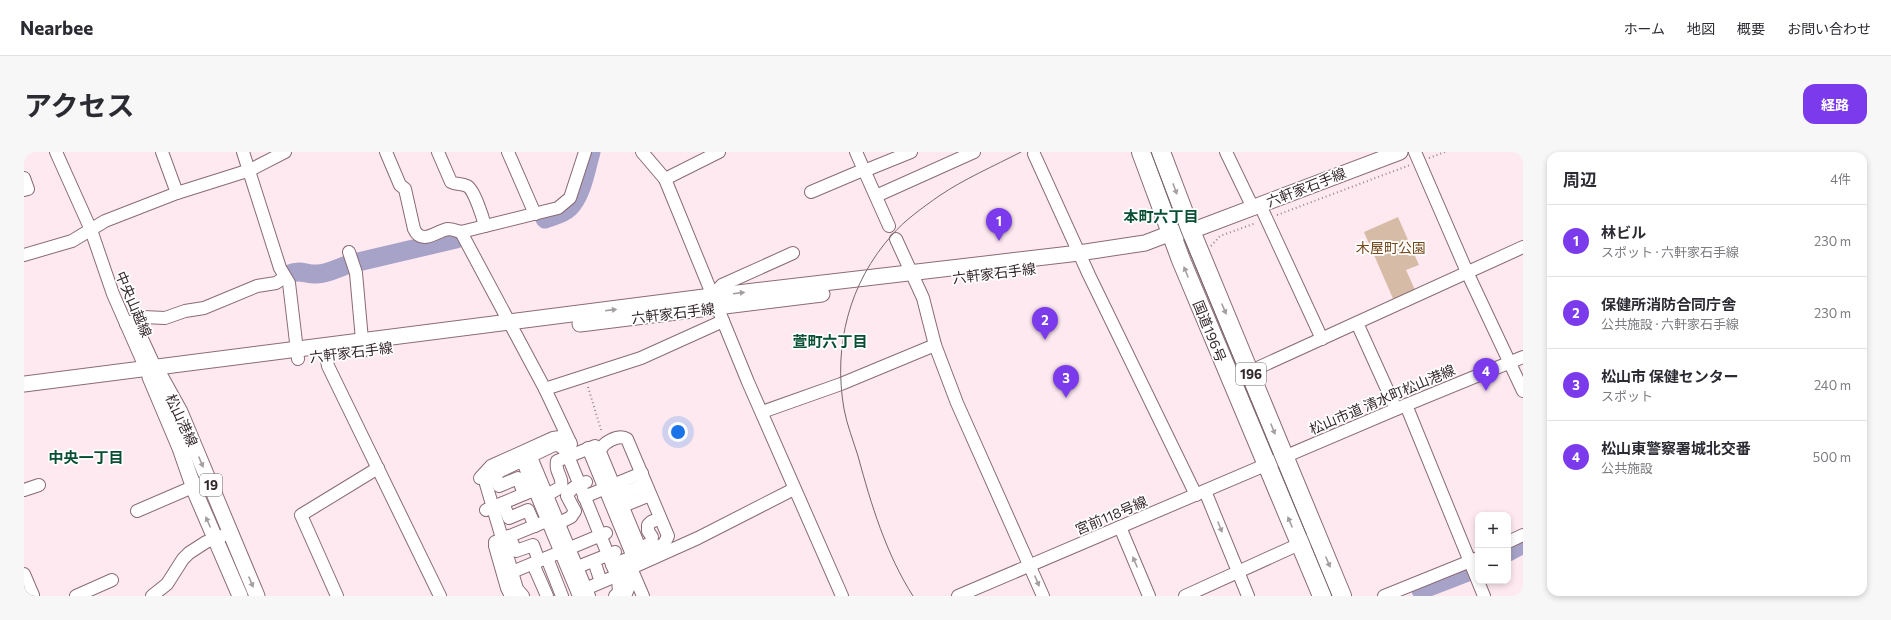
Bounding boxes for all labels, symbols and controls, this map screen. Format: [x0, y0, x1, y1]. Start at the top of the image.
text: Nearbee [20, 16, 93, 39]
text: ホーム [1623, 20, 1665, 37]
text: 地図 [1687, 20, 1715, 37]
text: 概要 [1737, 20, 1765, 37]
text: お問い合わせ [1787, 20, 1871, 37]
button: 経路 [1803, 84, 1867, 124]
text: アクセス [24, 88, 135, 122]
street label: 六軒家石手線 [1264, 164, 1348, 210]
text: 周辺 [1563, 169, 1597, 190]
text: 4件 [1830, 171, 1851, 187]
one-way arrow [1172, 183, 1178, 195]
district label: 本町六丁目 [1123, 207, 1199, 225]
pin: 1 [986, 208, 1012, 241]
text: 林ビル [1601, 223, 1646, 241]
text: 1 [1573, 233, 1579, 249]
text: 230 m [1814, 233, 1851, 249]
park label: 木屋町公園 [1356, 239, 1426, 256]
text: スポット · 六軒家石手線 [1601, 244, 1739, 260]
street label: 六軒家石手線 [951, 259, 1037, 287]
one-way arrow [1183, 266, 1189, 278]
street label: 中央山越線 [113, 268, 155, 340]
one-way arrow [733, 290, 746, 296]
text: 保健所消防合同庁舎 [1601, 295, 1736, 313]
street label: 国道196号 [1190, 298, 1230, 364]
street label: 六軒家石手線 [630, 299, 716, 327]
one-way arrow [1221, 304, 1227, 316]
text: 2 [1572, 305, 1580, 321]
text: 230 m [1814, 305, 1851, 321]
one-way arrow [604, 307, 617, 313]
pin: 2 [1032, 307, 1058, 340]
text: 公共施設 · 六軒家石手線 [1601, 316, 1739, 332]
district label: 萱町六丁目 [792, 332, 868, 350]
street label: 六軒家石手線 [308, 338, 394, 366]
pin: 4 [1473, 358, 1499, 391]
street label: 松山市道 清水町松山港線 [1307, 361, 1457, 437]
road number: 196 [1236, 363, 1266, 385]
pin: 3 [1053, 365, 1079, 398]
text: 松山市 保健センター [1601, 367, 1739, 385]
text: 3 [1572, 377, 1580, 393]
text: 240 m [1814, 377, 1851, 393]
text: スポット [1601, 388, 1653, 404]
street label: 松山港線 [162, 391, 202, 449]
your location [668, 422, 688, 442]
one-way arrow [1271, 424, 1277, 436]
text: 松山東警察署城北交番 [1601, 439, 1751, 457]
district label: 中央一丁目 [48, 448, 124, 466]
text: 4 [1572, 449, 1580, 465]
text: 500 m [1813, 449, 1851, 465]
one-way arrow [198, 456, 204, 467]
text: 公共施設 [1601, 460, 1653, 476]
road number: 19 [200, 474, 222, 496]
street label: 宮前118号線 [1072, 492, 1150, 538]
map controls [1475, 512, 1511, 584]
button: + [1475, 512, 1511, 548]
one-way arrow [205, 516, 211, 527]
one-way arrow [1287, 516, 1293, 527]
one-way arrow [1217, 522, 1223, 534]
button: − [1475, 548, 1511, 584]
one-way arrow [1131, 555, 1137, 567]
one-way arrow [1326, 557, 1332, 569]
one-way arrow [1034, 575, 1040, 587]
one-way arrow [248, 576, 254, 588]

